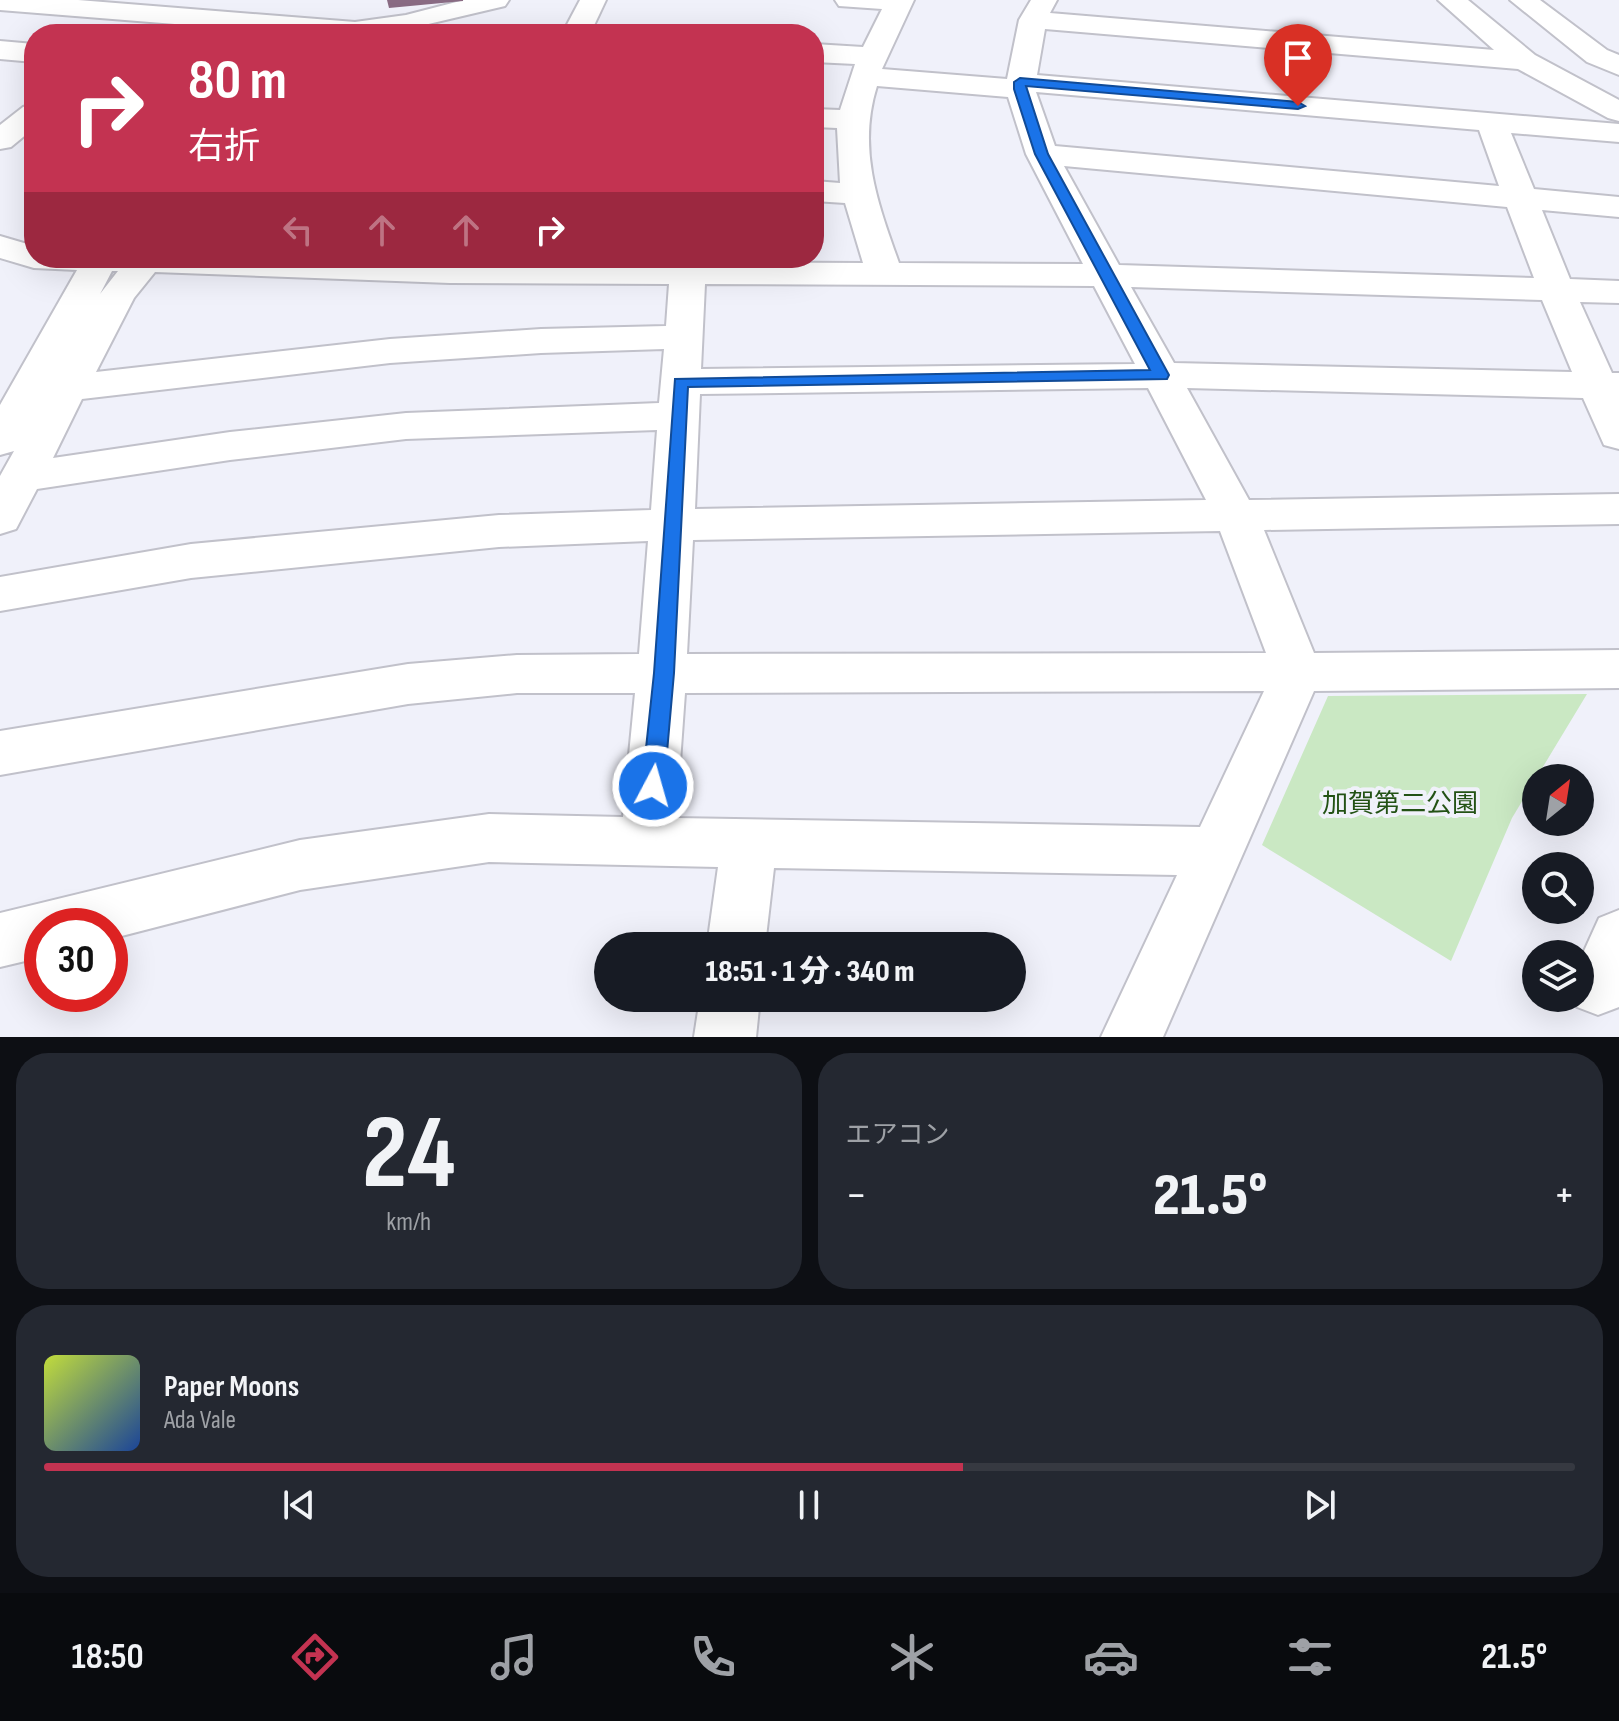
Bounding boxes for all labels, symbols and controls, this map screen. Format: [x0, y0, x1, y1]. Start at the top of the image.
pin [1264, 24, 1332, 106]
icon: arrive [1276, 36, 1320, 80]
text: 80 m [188, 48, 287, 115]
icon: right [56, 56, 160, 160]
text: 右折 [188, 126, 260, 169]
icon: left [276, 208, 320, 252]
icon: ahead [360, 208, 404, 252]
icon: ahead [444, 208, 488, 252]
icon: right [528, 208, 572, 252]
position arrow [611, 744, 695, 828]
north arrow [1522, 764, 1594, 836]
map controls [1522, 764, 1594, 1012]
park label: 加賀第二公園 [1322, 789, 1478, 820]
button: search [1522, 852, 1594, 924]
speed limit sign: 30 [24, 908, 128, 1012]
button: layers [1522, 940, 1594, 1012]
text: 18:51 · 1 分 · 340 m [706, 954, 914, 990]
text: 24 [362, 1092, 456, 1217]
text: エアコン [846, 1120, 950, 1151]
text: 21.5° [1153, 1160, 1267, 1232]
text: − [846, 1169, 867, 1222]
text: + [1553, 1169, 1575, 1222]
text: km/h [386, 1207, 431, 1238]
text: Paper Moons [164, 1369, 299, 1405]
text: Ada Vale [164, 1405, 236, 1436]
icon: previous [277, 1483, 321, 1527]
icon: pause [787, 1483, 831, 1527]
icon: next [1298, 1483, 1342, 1527]
icon: directions [287, 1629, 343, 1685]
icon: music [486, 1629, 542, 1685]
icon: phone [685, 1629, 741, 1685]
icon: climate [884, 1629, 940, 1685]
icon: car [1083, 1629, 1139, 1685]
icon: filters [1282, 1629, 1338, 1685]
text: 18:50 [72, 1636, 144, 1679]
text: 21.5° [1481, 1636, 1547, 1679]

